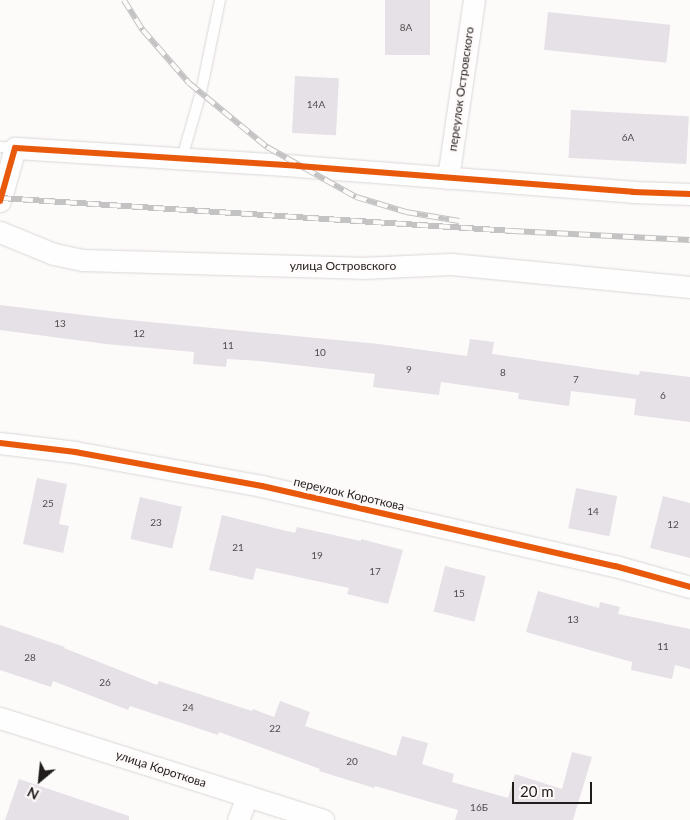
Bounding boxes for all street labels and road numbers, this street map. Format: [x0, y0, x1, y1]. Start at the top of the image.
street label: переулок Островского [445, 26, 477, 152]
street label: улица Островского [290, 259, 396, 273]
street label: переулок Короткова [292, 474, 406, 514]
street label: улица Короткова [114, 748, 208, 790]

